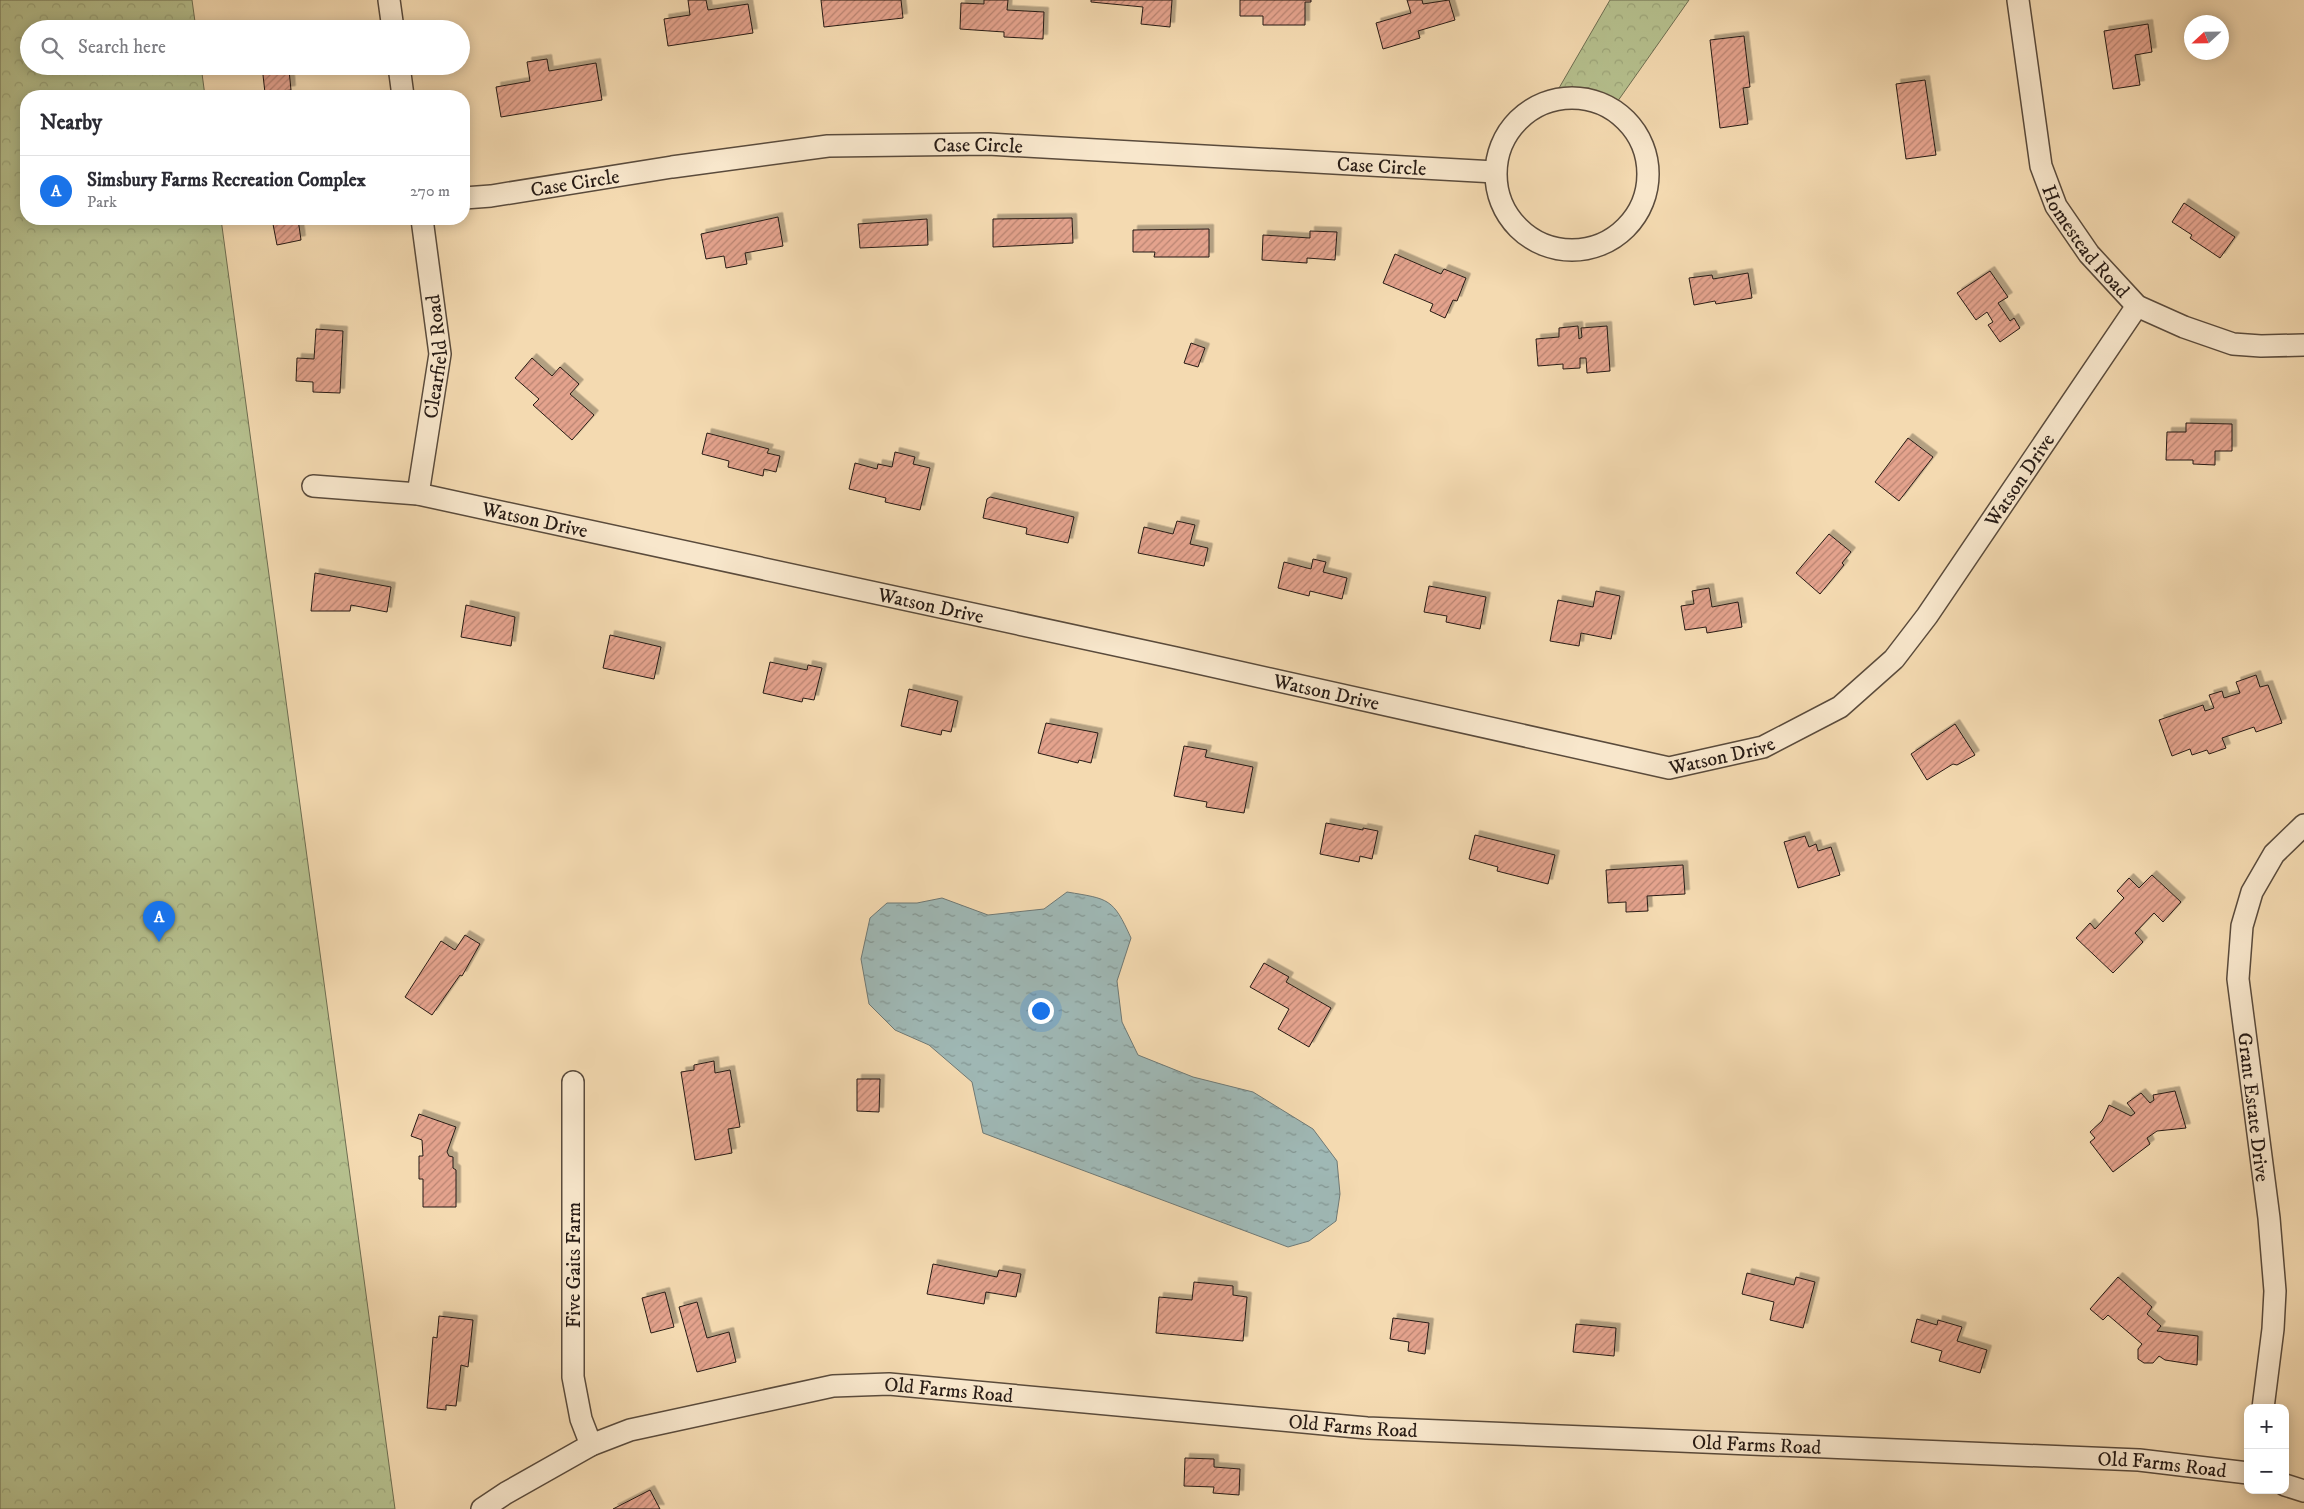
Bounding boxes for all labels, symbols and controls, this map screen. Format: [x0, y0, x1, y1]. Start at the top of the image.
north arrow [2184, 15, 2229, 60]
search box [20, 20, 470, 75]
icon: search [38, 34, 66, 62]
text: Search here [78, 36, 166, 59]
text: Nearby [40, 110, 102, 136]
street label: Case Circle [933, 133, 1024, 160]
street label: Case Circle [1336, 152, 1427, 182]
street label: Case Circle [529, 165, 621, 203]
text: Simsbury Farms Recreation Complex [87, 169, 366, 192]
text: A [51, 181, 61, 201]
text: 270 m [410, 181, 450, 201]
street label: Homestead Road [2035, 182, 2134, 304]
text: Park [87, 192, 117, 212]
street label: Clearfield Road [419, 293, 454, 421]
street label: Watson Drive [1979, 429, 2061, 533]
street label: Watson Drive [478, 497, 590, 544]
street label: Watson Drive [874, 583, 986, 630]
street label: Watson Drive [1270, 669, 1381, 717]
street label: Watson Drive [1666, 732, 1780, 782]
pin: A [143, 901, 175, 942]
your location [1028, 998, 1054, 1024]
street label: Grant Estate Drive [2231, 1031, 2274, 1183]
street label: Five Gaits Farm [562, 1202, 587, 1328]
street label: Old Farms Road [883, 1373, 1014, 1409]
map controls [2244, 1404, 2289, 1494]
button: + [2244, 1404, 2289, 1449]
street label: Old Farms Road [1287, 1410, 1418, 1444]
street label: Old Farms Road [1691, 1430, 1822, 1461]
street label: Old Farms Road [2097, 1447, 2228, 1484]
button: − [2244, 1449, 2289, 1494]

